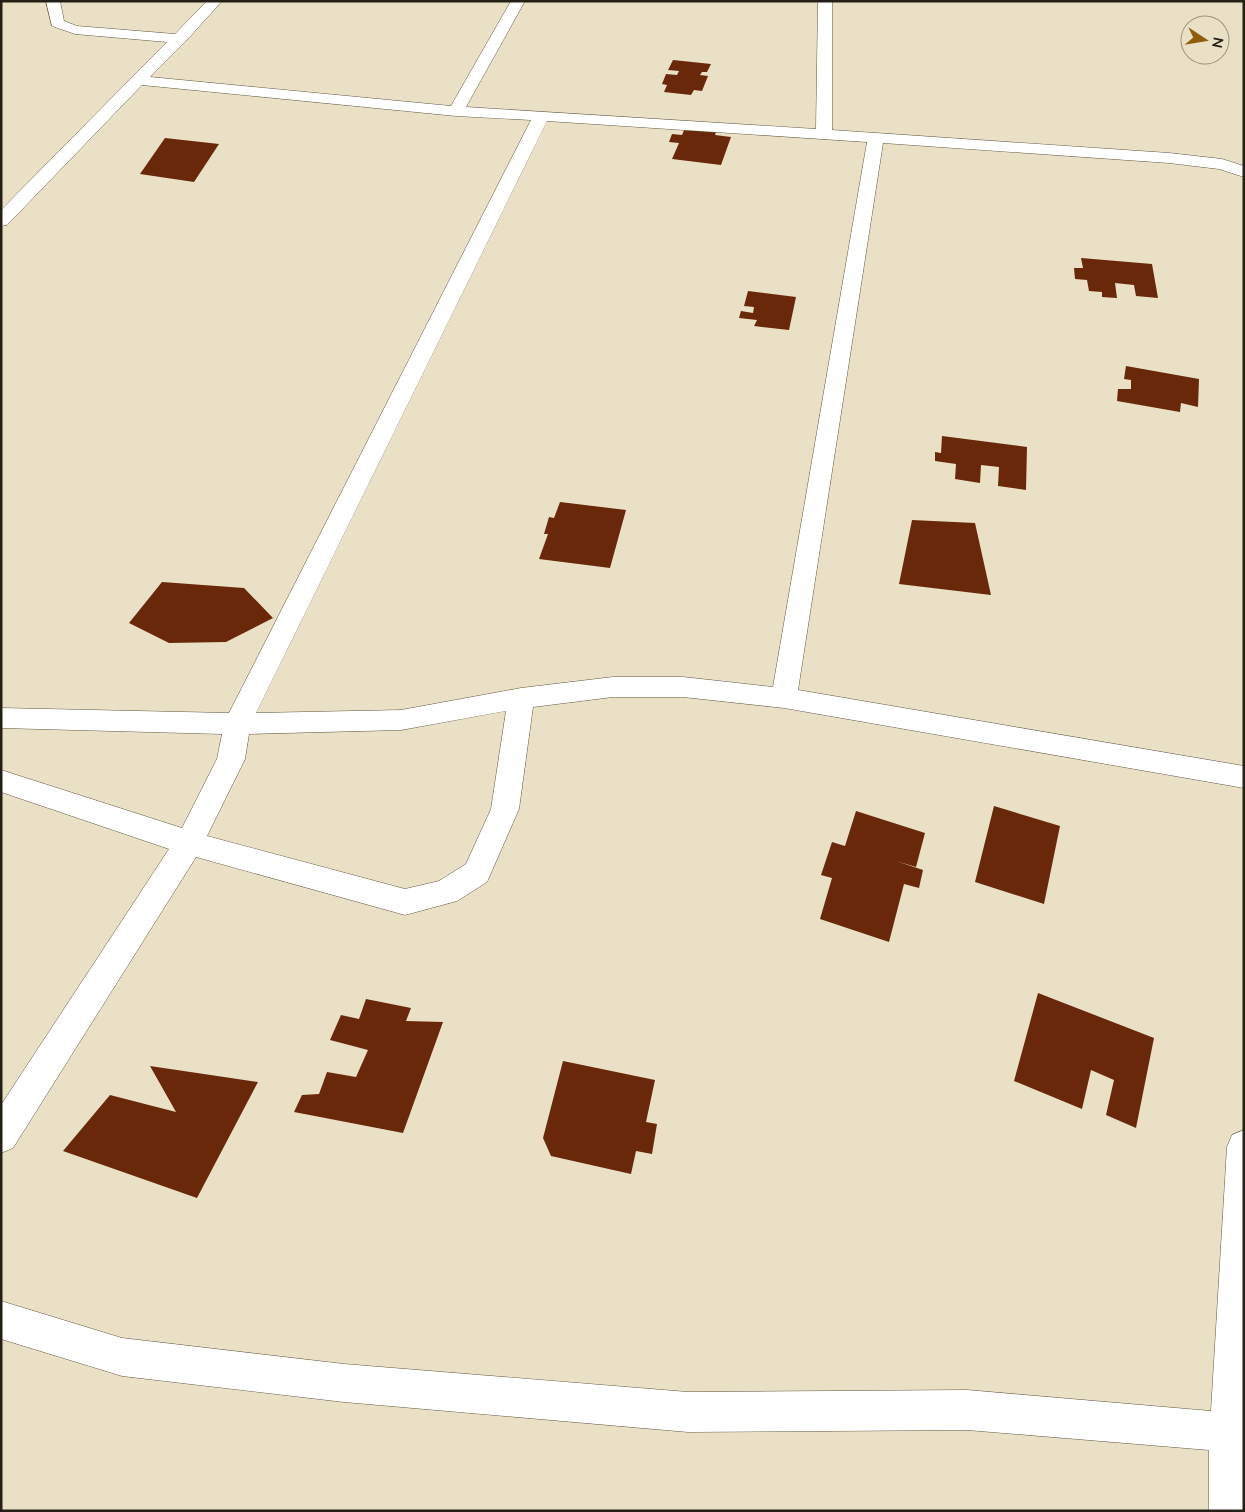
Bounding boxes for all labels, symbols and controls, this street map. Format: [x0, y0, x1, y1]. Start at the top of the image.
north arrow [1180, 15, 1230, 65]
text: N [1207, 35, 1228, 50]

